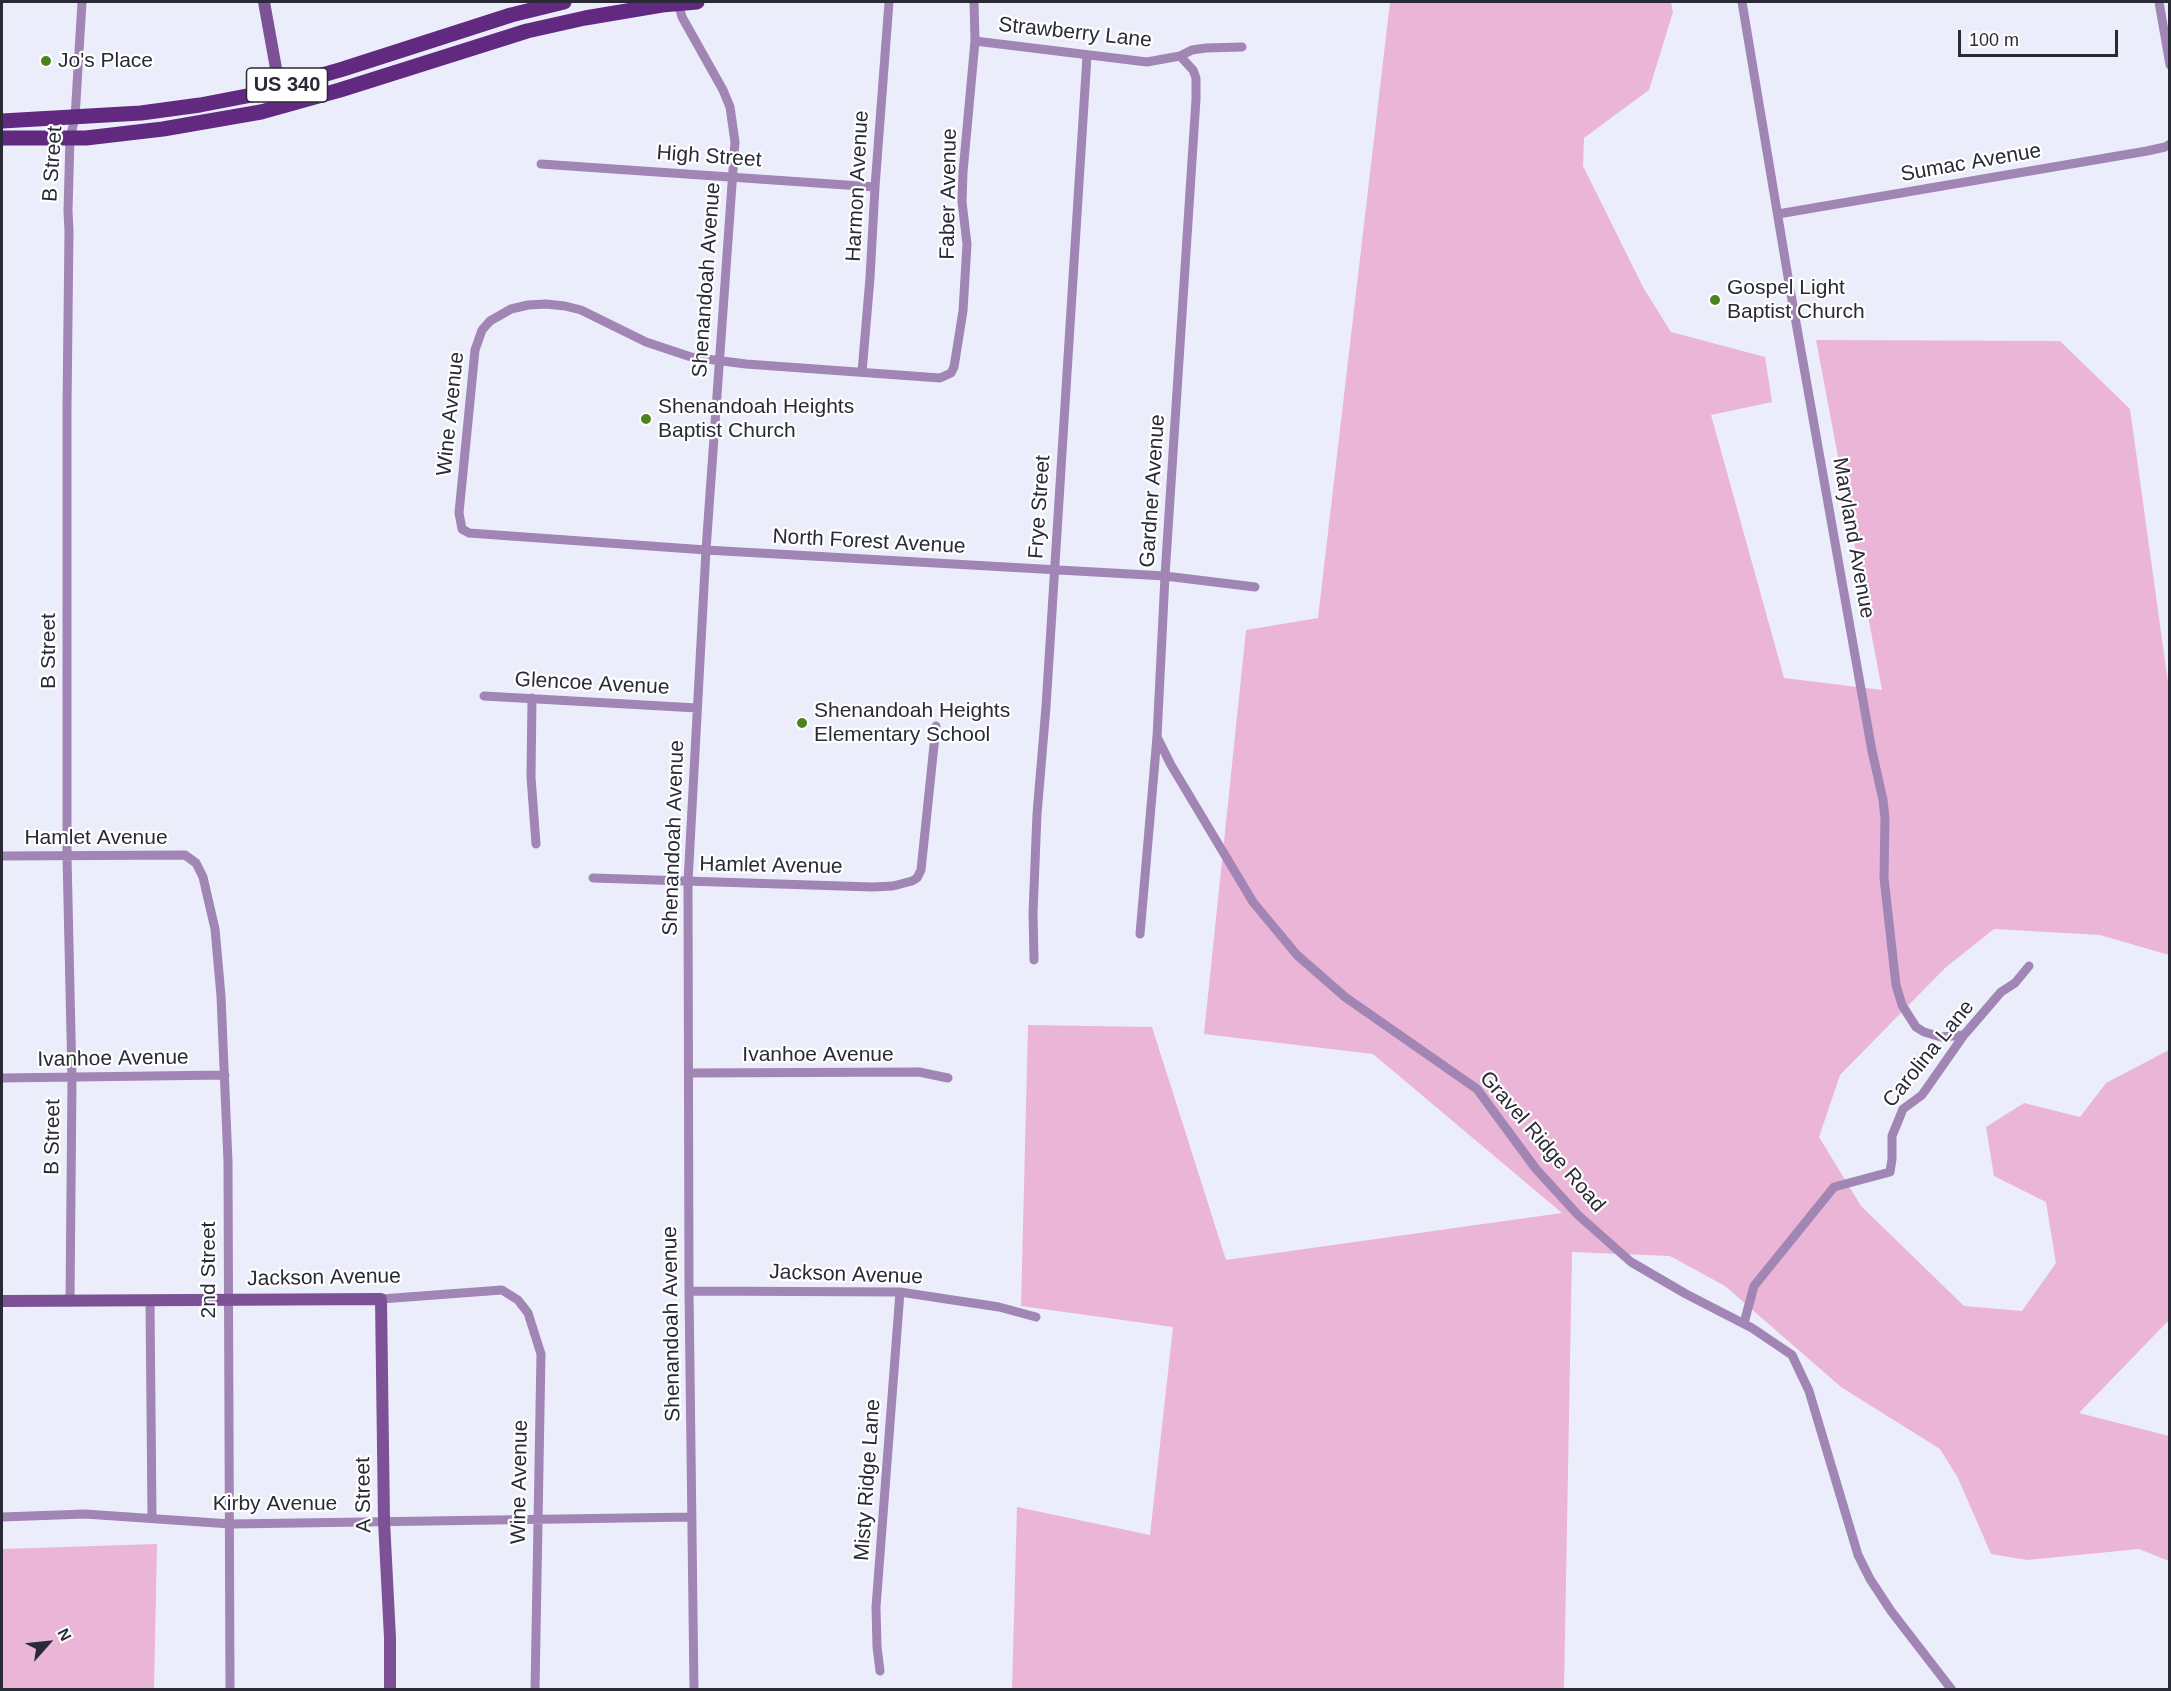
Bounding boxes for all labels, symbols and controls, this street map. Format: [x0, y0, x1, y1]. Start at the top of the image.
street label: Strawberry Lane [997, 12, 1153, 54]
scale bar [1961, 18, 2122, 56]
text: 100 m [1969, 30, 2019, 50]
place label: Jo's Place [58, 48, 153, 74]
marker: Jo's Place [39, 54, 53, 68]
road number: US 340 [246, 68, 328, 102]
street label: Harmon Avenue [841, 110, 875, 262]
street label: B Street [38, 125, 68, 203]
street label: Faber Avenue [935, 128, 963, 260]
street label: Sumac Avenue [1899, 138, 2043, 188]
street label: High Street [656, 141, 762, 173]
street label: Shenandoah Avenue [688, 181, 726, 379]
place label: Gospel Light Baptist Church [1727, 275, 1865, 325]
marker: Gospel Light Baptist Church [1708, 293, 1722, 307]
street label: Wine Avenue [432, 351, 470, 477]
place label: Shenandoah Heights Baptist Church [658, 394, 854, 444]
marker: Shenandoah Heights Baptist Church [639, 412, 653, 426]
street label: Gardner Avenue [1135, 413, 1171, 569]
street label: Frye Street [1024, 454, 1056, 560]
street label: Maryland Avenue [1826, 456, 1880, 620]
street label: North Forest Avenue [772, 524, 966, 560]
street label: B Street [36, 613, 62, 689]
street label: Glencoe Avenue [514, 667, 670, 701]
place label: Shenandoah Heights Elementary School [814, 698, 1010, 748]
marker: Shenandoah Heights Elementary School [795, 716, 809, 730]
street label: Shenandoah Avenue [658, 740, 690, 936]
street label: Hamlet Avenue [24, 825, 168, 851]
street label: Hamlet Avenue [699, 852, 843, 880]
street label: Carolina Lane [1878, 995, 1980, 1113]
street label: Ivanhoe Avenue [742, 1042, 894, 1068]
street label: Ivanhoe Avenue [37, 1045, 189, 1073]
street label: Gravel Ridge Road [1474, 1066, 1610, 1218]
street label: B Street [40, 1099, 66, 1175]
street label: 2nd Street [196, 1222, 222, 1318]
street label: Shenandoah Avenue [658, 1226, 686, 1422]
street label: Jackson Avenue [769, 1260, 923, 1290]
street label: Jackson Avenue [247, 1264, 401, 1292]
street label: Misty Ridge Lane [850, 1398, 886, 1562]
street label: Wine Avenue [506, 1420, 534, 1544]
street label: A Street [351, 1457, 377, 1533]
street label: Kirby Avenue [213, 1491, 337, 1517]
north arrow [18, 1613, 78, 1673]
text: N [54, 1626, 75, 1644]

